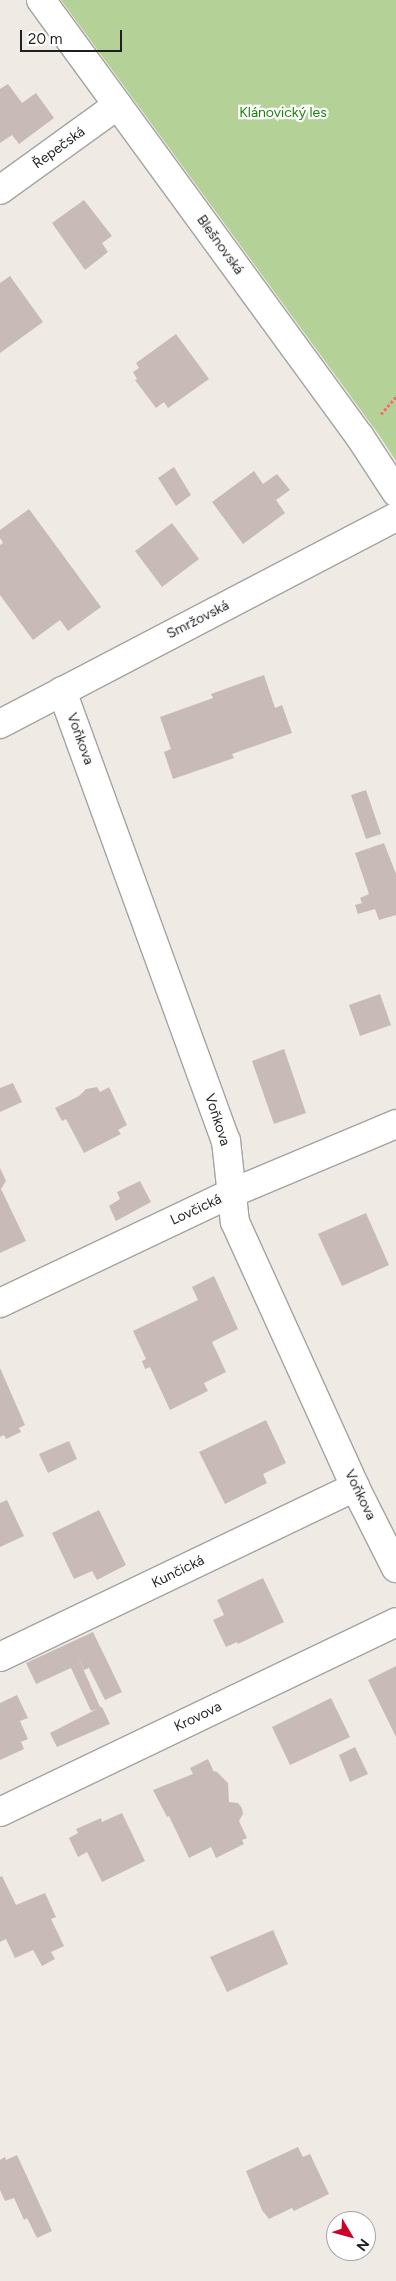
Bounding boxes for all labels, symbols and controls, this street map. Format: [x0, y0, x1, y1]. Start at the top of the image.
scale bar [22, 20, 125, 52]
text: 20 m [28, 30, 62, 48]
park label: Klánovický les [239, 105, 327, 121]
street label: Řepečská [30, 124, 88, 172]
street label: Blešnovská [193, 212, 247, 278]
street label: Smržovská [164, 597, 232, 643]
street label: Voňkova [63, 711, 97, 767]
street label: Voňkova [201, 1092, 233, 1148]
street label: Lovčická [168, 1191, 224, 1229]
street label: Voňkova [341, 1467, 379, 1523]
street label: Kunčická [149, 1552, 207, 1592]
street label: Krovova [172, 1698, 224, 1736]
north arrow [326, 2211, 376, 2261]
text: N [353, 2235, 373, 2254]

